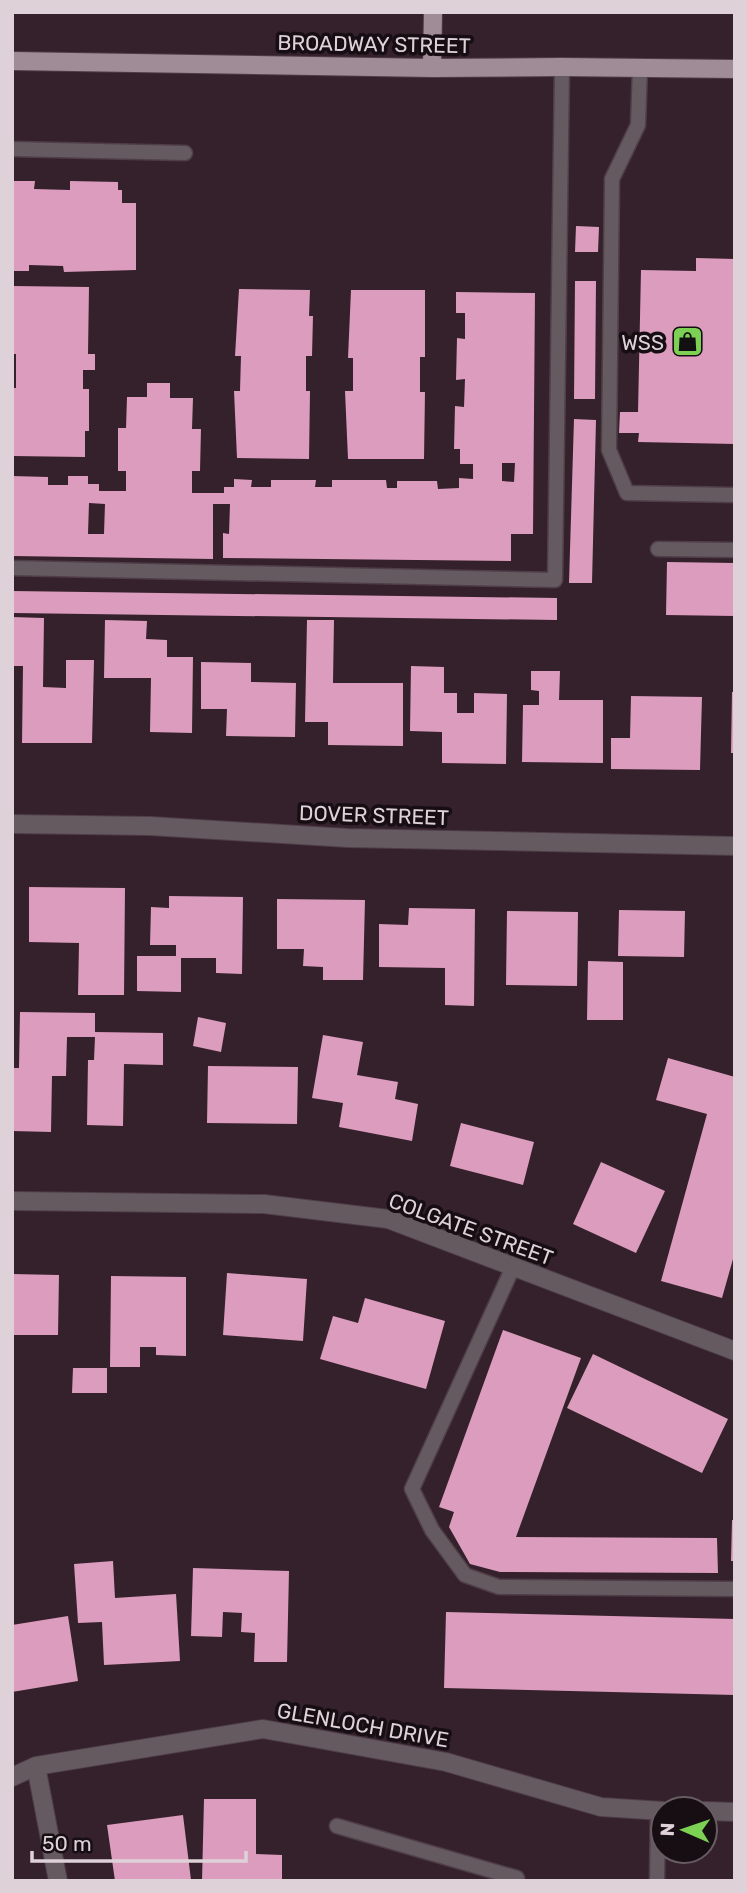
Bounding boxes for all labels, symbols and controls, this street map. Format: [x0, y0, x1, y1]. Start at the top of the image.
street label: BROADWAY STREET [277, 30, 471, 58]
shop icon: WSS [670, 325, 704, 359]
place label: WSS [621, 330, 664, 355]
street label: DOVER STREET [299, 800, 449, 830]
street label: COLGATE STREET [386, 1188, 556, 1270]
street label: GLENLOCH DRIVE [275, 1698, 451, 1752]
north arrow [649, 1795, 719, 1865]
scale bar [32, 1820, 245, 1864]
text: N [656, 1822, 679, 1837]
text: 50 m [42, 1831, 92, 1856]

